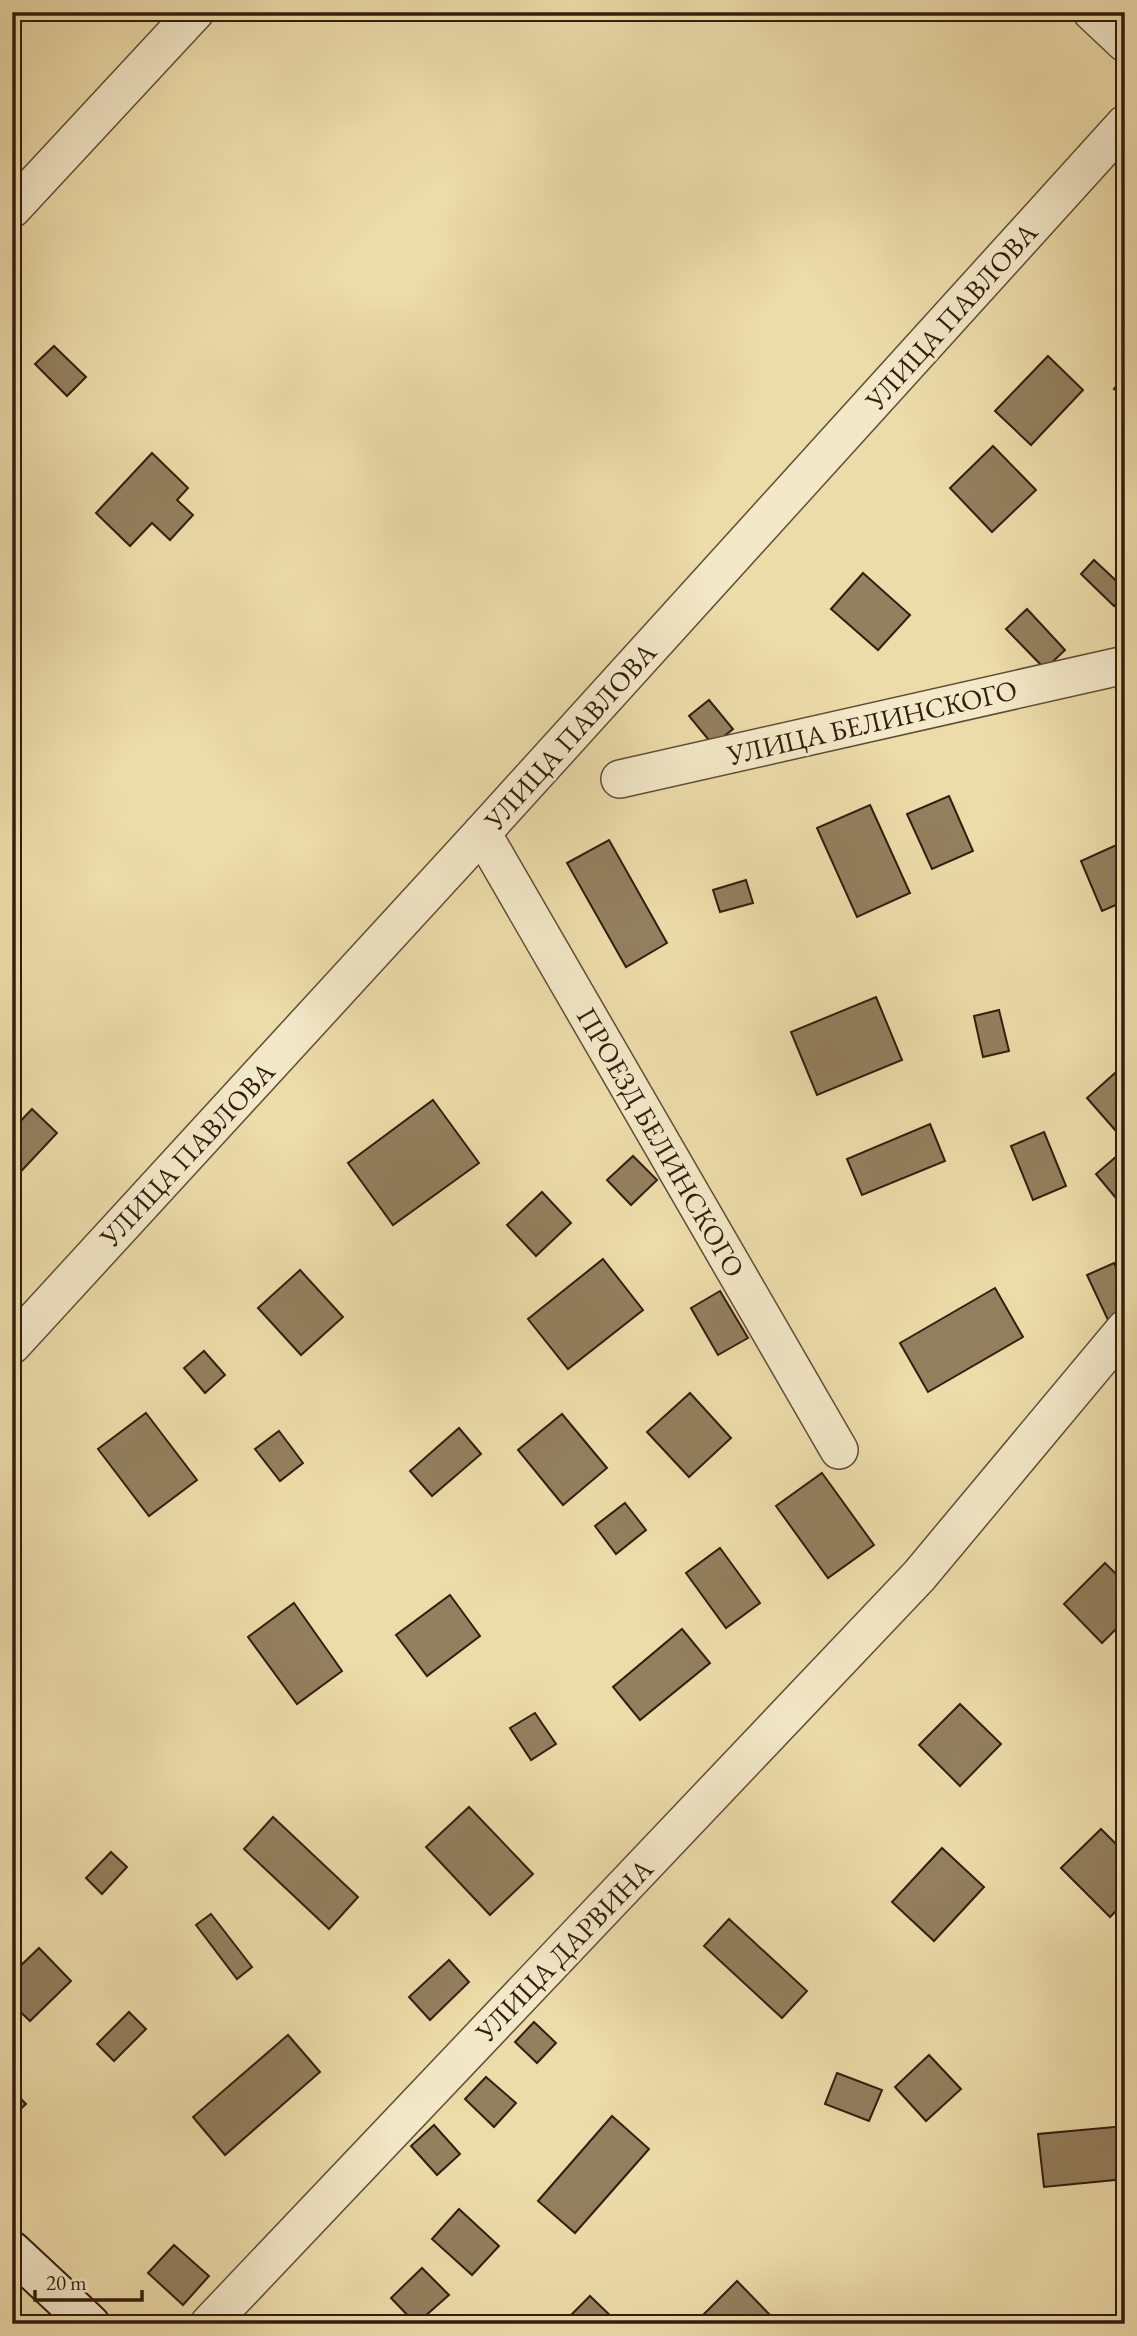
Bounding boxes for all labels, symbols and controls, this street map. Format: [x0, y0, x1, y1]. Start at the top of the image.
street label: УЛИЦА ПАВЛОВА [856, 214, 1045, 418]
street label: УЛИЦА ПАВЛОВА [475, 634, 664, 838]
street label: УЛИЦА БЕЛИНСКОГО [723, 671, 1020, 773]
street label: ПРОЕЗД БЕЛИНСКОГО [569, 1000, 753, 1284]
street label: УЛИЦА ПАВЛОВА [91, 1053, 283, 1255]
street label: УЛИЦА ДАРВИНА [467, 1851, 661, 2050]
scale bar [35, 2259, 142, 2303]
text: 20 m [46, 2269, 87, 2296]

